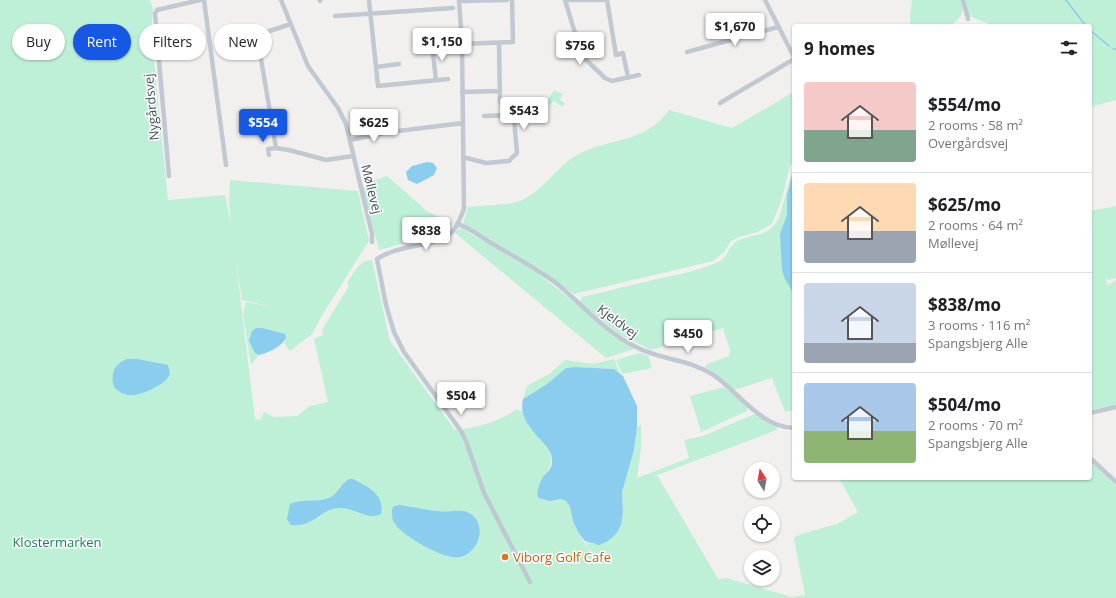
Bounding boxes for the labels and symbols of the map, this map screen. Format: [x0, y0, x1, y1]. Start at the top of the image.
pin: $1,670 [702, 13, 768, 47]
pin: $1,150 [409, 28, 475, 62]
pin: $756 [556, 32, 604, 66]
street label: Nygårdsvej [139, 73, 163, 141]
pin: $543 [500, 97, 548, 131]
pin: $554 [239, 109, 287, 143]
pin: $625 [350, 109, 398, 143]
street label: Møllevej [357, 162, 387, 216]
pin: $838 [402, 217, 450, 251]
street label: Kjeldvej [594, 300, 642, 342]
pin: $450 [664, 320, 712, 354]
pin: $504 [437, 382, 485, 416]
north arrow [744, 462, 780, 498]
park label: Klostermarken [12, 533, 102, 551]
place label: Viborg Golf Cafe [513, 548, 611, 566]
marker: Viborg Golf Cafe [500, 552, 510, 562]

